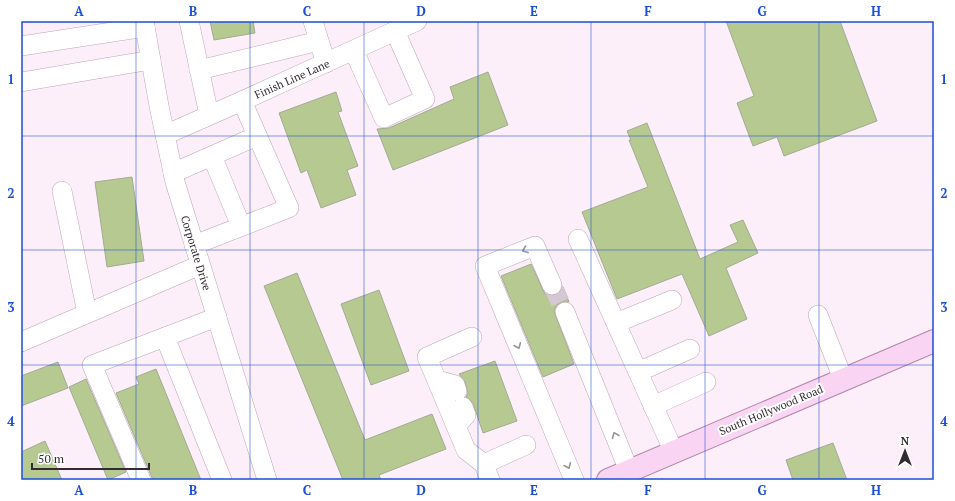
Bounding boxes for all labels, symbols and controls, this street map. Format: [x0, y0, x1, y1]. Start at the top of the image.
text: A [74, 2, 84, 20]
text: B [189, 2, 197, 20]
text: C [303, 2, 311, 20]
text: D [416, 2, 426, 20]
text: E [530, 2, 538, 20]
text: F [644, 2, 652, 20]
text: G [757, 2, 767, 20]
text: H [871, 2, 881, 20]
street label: Finish Line Lane [252, 56, 332, 102]
text: 1 [7, 70, 15, 88]
text: 1 [940, 70, 948, 88]
text: 2 [7, 184, 15, 202]
text: 2 [940, 184, 948, 202]
street label: Corporate Drive [178, 214, 214, 293]
one-way arrow [521, 246, 528, 254]
text: 3 [7, 298, 15, 316]
text: 3 [940, 298, 948, 316]
one-way arrow [513, 342, 521, 349]
street label: South Hollywood Road [717, 382, 825, 438]
text: 4 [7, 412, 15, 430]
text: 4 [940, 412, 948, 430]
one-way arrow [611, 431, 619, 438]
north arrow [885, 431, 925, 471]
text: N [901, 434, 910, 448]
scale bar [32, 445, 149, 471]
text: 50 m [38, 451, 65, 466]
one-way arrow [563, 462, 571, 469]
text: A [74, 481, 84, 499]
text: B [189, 481, 197, 499]
text: C [303, 481, 311, 499]
text: D [416, 481, 426, 499]
text: E [530, 481, 538, 499]
text: F [644, 481, 652, 499]
text: G [757, 481, 767, 499]
text: H [871, 481, 881, 499]

